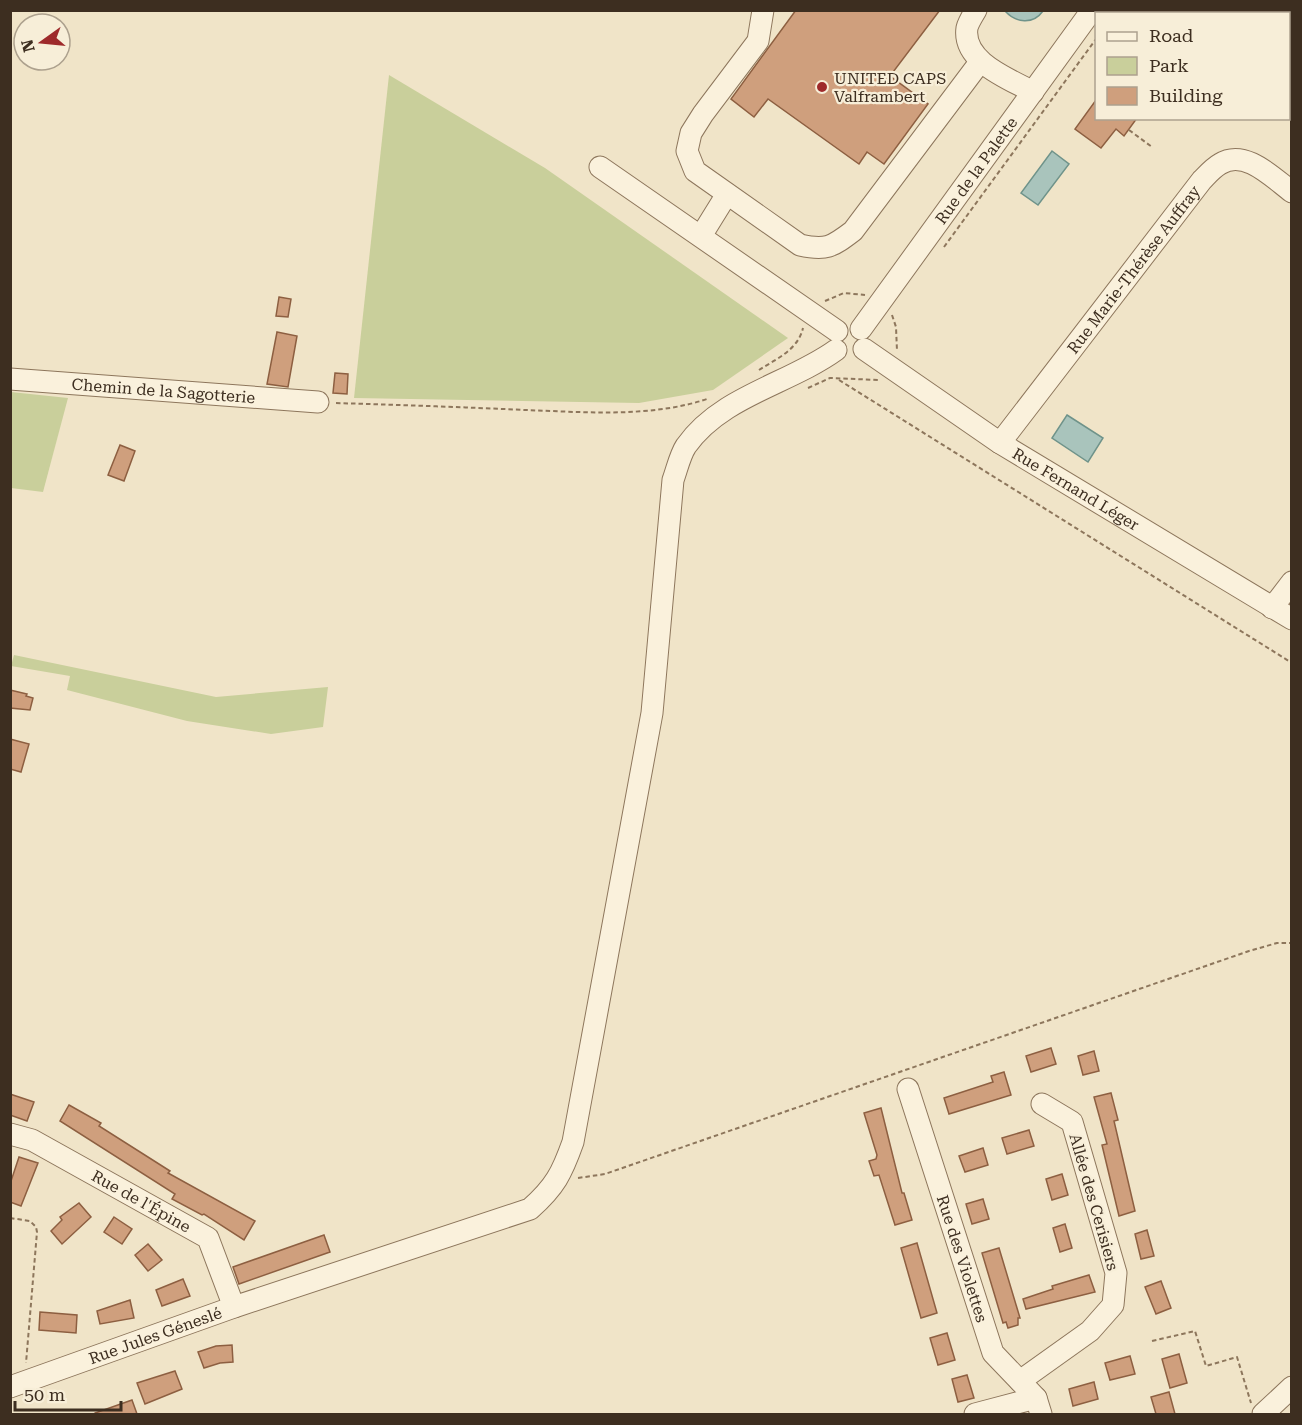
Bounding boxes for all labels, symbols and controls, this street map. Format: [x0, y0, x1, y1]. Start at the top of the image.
north arrow [12, 12, 72, 72]
legend [1095, 12, 1290, 120]
text: Road [1149, 25, 1194, 46]
text: N [17, 37, 39, 54]
text: Park [1149, 55, 1189, 76]
place label: UNITED CAPS Valframbert [834, 69, 946, 106]
marker: UNITED CAPS Valframbert [815, 80, 829, 94]
text: Building [1149, 85, 1223, 106]
street label: Rue de la Palette [931, 113, 1021, 227]
street label: Rue Marie-Thérèse Auffray [1063, 181, 1204, 357]
street label: Chemin de la Sagotterie [71, 374, 256, 407]
street label: Rue Fernand Léger [1009, 443, 1143, 534]
street label: Allée des Cerisiers [1065, 1131, 1123, 1273]
street label: Rue de l'Épine [88, 1166, 194, 1236]
street label: Rue des Violettes [933, 1192, 992, 1325]
street label: Rue Jules Géneslé [86, 1303, 224, 1368]
scale bar [15, 1374, 122, 1412]
text: 50 m [24, 1384, 65, 1405]

